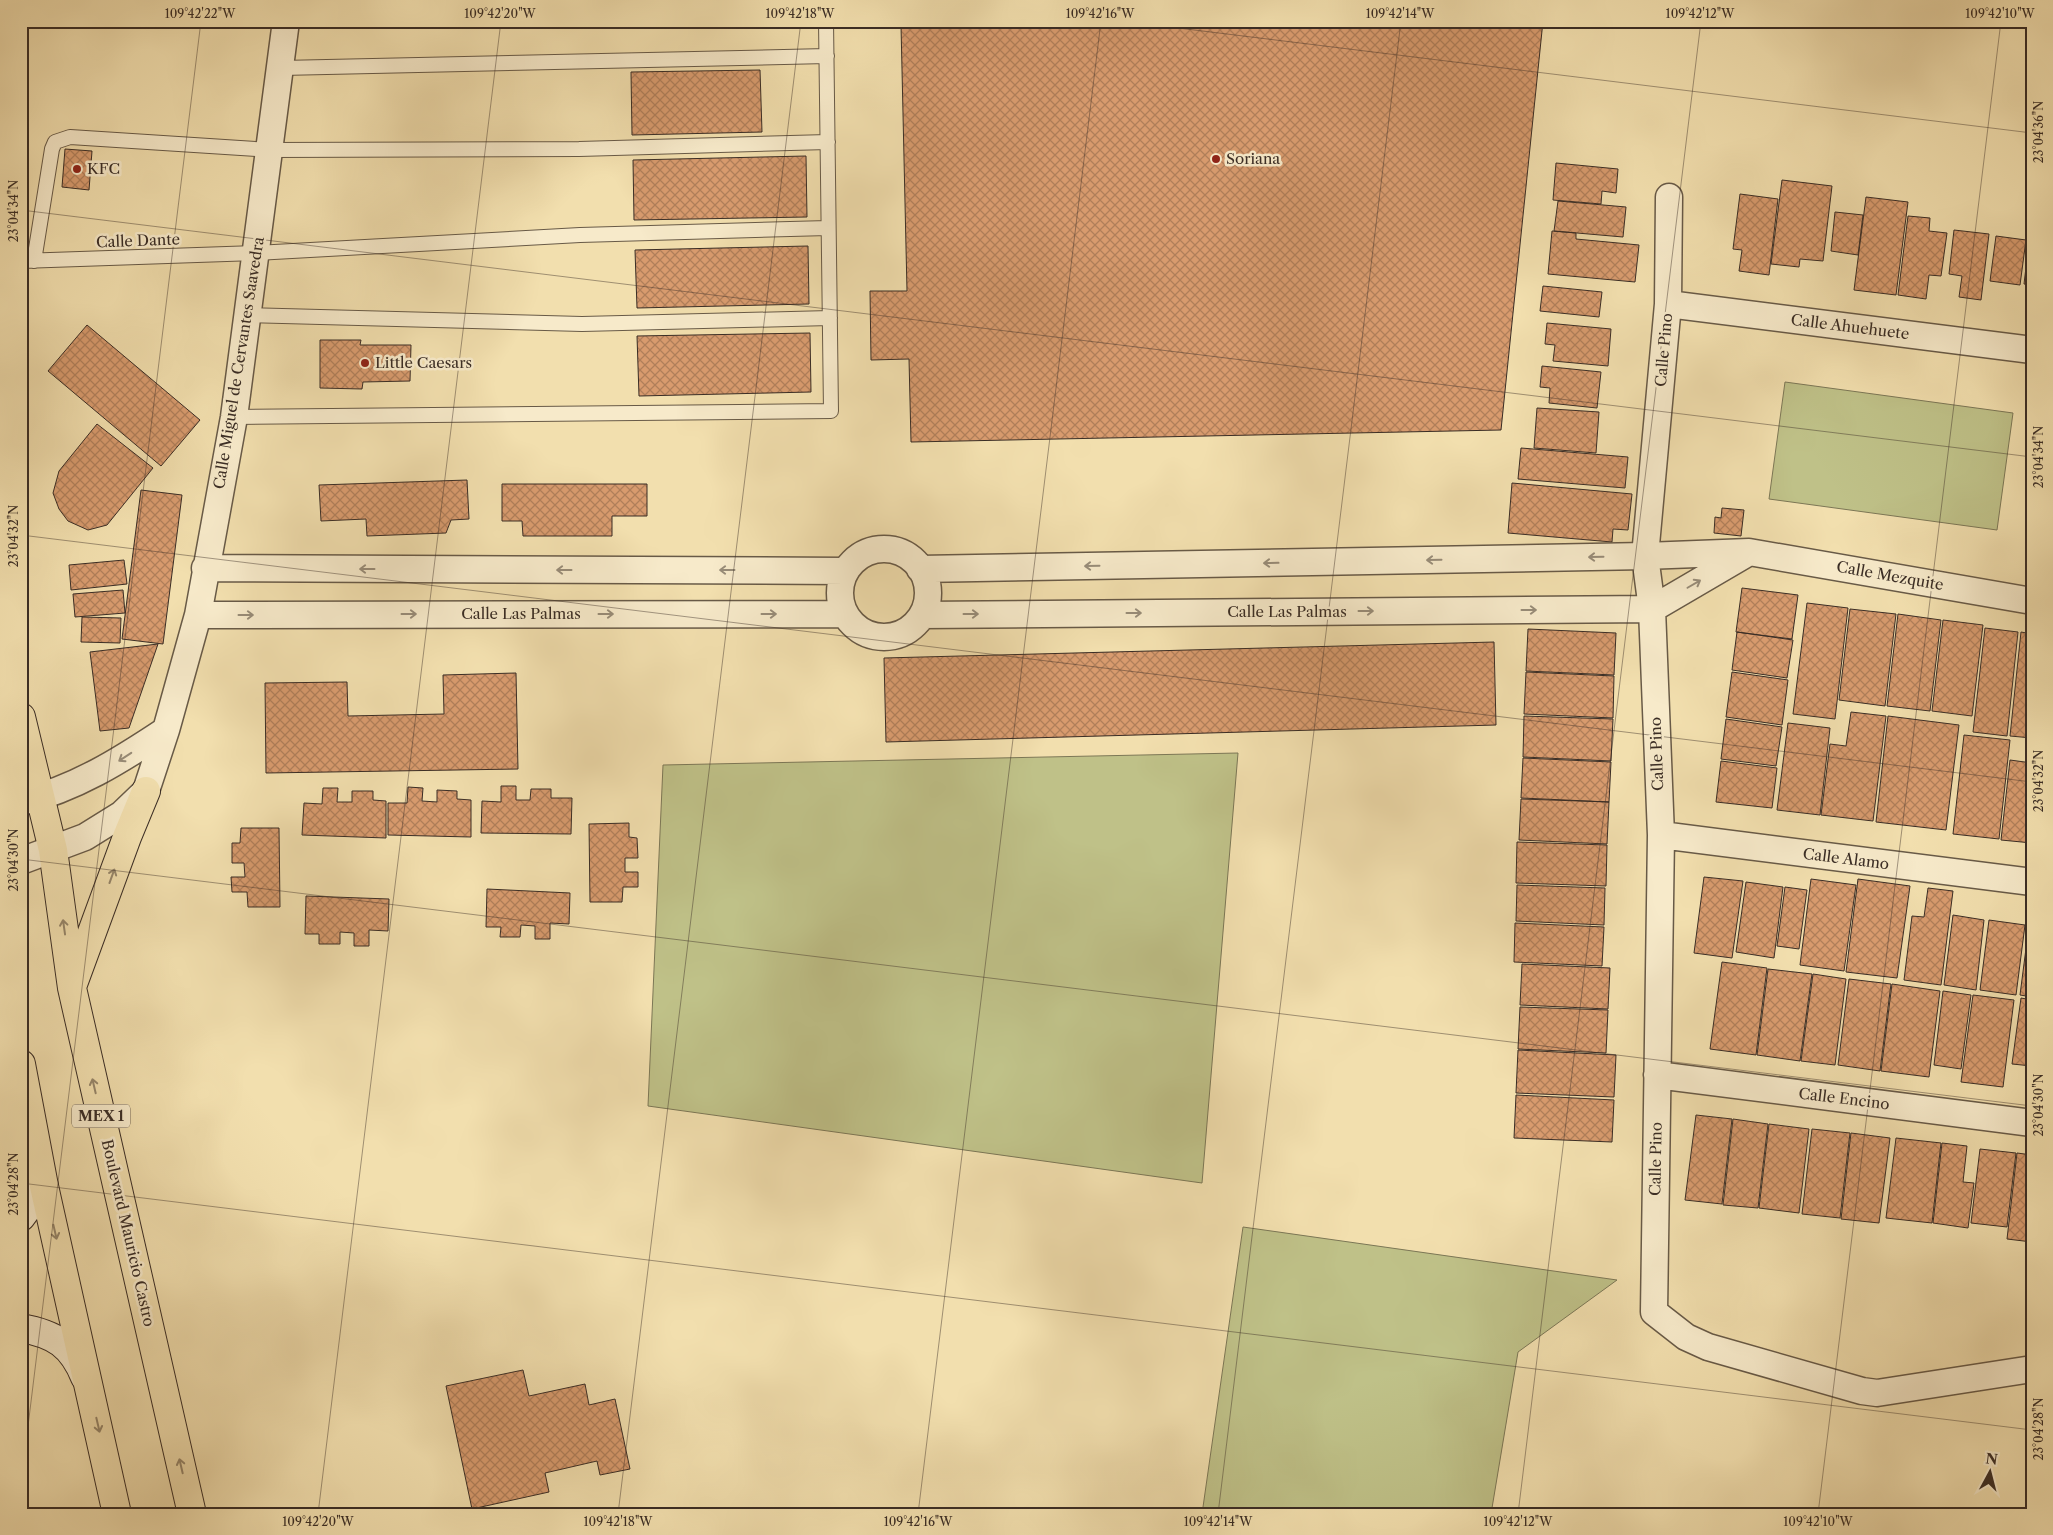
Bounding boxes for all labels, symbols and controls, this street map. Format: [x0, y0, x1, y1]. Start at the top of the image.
text: 109°42'22"W [165, 6, 236, 21]
text: 109°42'20"W [464, 6, 537, 21]
text: 109°42'18"W [766, 6, 835, 21]
text: 109°42'16"W [1066, 6, 1135, 21]
text: 109°42'14"W [1366, 6, 1435, 21]
text: 109°42'12"W [1666, 6, 1735, 21]
text: 109°42'10"W [1965, 6, 2036, 21]
text: 23°04'36"N [2031, 101, 2046, 163]
place label: Soriana [1226, 149, 1280, 168]
marker: Soriana [1210, 153, 1222, 165]
place label: KFC [87, 159, 120, 178]
marker: KFC [71, 163, 83, 175]
text: 23°04'34"N [6, 180, 21, 242]
street label: Calle Dante [96, 230, 180, 251]
street label: Calle Miguel de Cervantes Saavedra [209, 235, 268, 490]
street label: Calle Ahuehuete [1790, 310, 1910, 343]
street label: Calle Pino [1651, 312, 1676, 388]
place label: Little Caesars [375, 353, 472, 372]
marker: Little Caesars [359, 357, 371, 369]
text: 23°04'34"N [2031, 426, 2046, 488]
text: 23°04'32"N [6, 505, 21, 567]
one-way arrow [1589, 552, 1605, 562]
one-way arrow [1426, 555, 1442, 565]
street label: Calle Mezquite [1835, 557, 1945, 594]
one-way arrow [1264, 558, 1280, 568]
one-way arrow [1084, 561, 1100, 571]
one-way arrow [359, 564, 376, 574]
one-way arrow [557, 565, 573, 575]
one-way arrow [719, 565, 736, 575]
one-way arrow [1686, 579, 1700, 589]
street label: Calle Las Palmas [1227, 602, 1347, 621]
street label: Calle Las Palmas [461, 604, 581, 623]
one-way arrow [1520, 605, 1536, 615]
one-way arrow [1358, 606, 1374, 616]
one-way arrow [1125, 608, 1141, 618]
one-way arrow [400, 609, 417, 619]
one-way arrow [598, 609, 614, 619]
one-way arrow [760, 609, 777, 619]
one-way arrow [962, 609, 979, 619]
one-way arrow [238, 610, 254, 619]
street label: Calle Pino [1646, 717, 1667, 791]
text: 23°04'32"N [2031, 750, 2046, 812]
one-way arrow [119, 752, 133, 762]
text: 23°04'30"N [6, 828, 21, 892]
street label: Calle Alamo [1802, 844, 1890, 873]
one-way arrow [108, 869, 117, 884]
one-way arrow [58, 919, 68, 935]
text: 23°04'30"N [2031, 1073, 2046, 1137]
one-way arrow [89, 1079, 98, 1095]
street label: Calle Encino [1797, 1083, 1891, 1114]
road number: MEX 1 [72, 1104, 130, 1128]
street label: Calle Pino [1645, 1122, 1666, 1196]
street label: Boulevard Mauricio Castro [98, 1137, 159, 1328]
text: 23°04'28"N [6, 1152, 21, 1215]
one-way arrow [50, 1224, 60, 1240]
text: 23°04'28"N [2031, 1397, 2046, 1460]
one-way arrow [93, 1416, 103, 1432]
north arrow [1966, 1448, 2016, 1498]
text: N [1984, 1449, 1999, 1469]
one-way arrow [176, 1459, 185, 1475]
text: 109°42'20"W [282, 1514, 355, 1529]
text: 109°42'18"W [584, 1514, 653, 1529]
text: 109°42'16"W [884, 1514, 953, 1529]
text: 109°42'14"W [1184, 1514, 1253, 1529]
text: 109°42'12"W [1484, 1514, 1553, 1529]
text: 109°42'10"W [1783, 1514, 1854, 1529]

